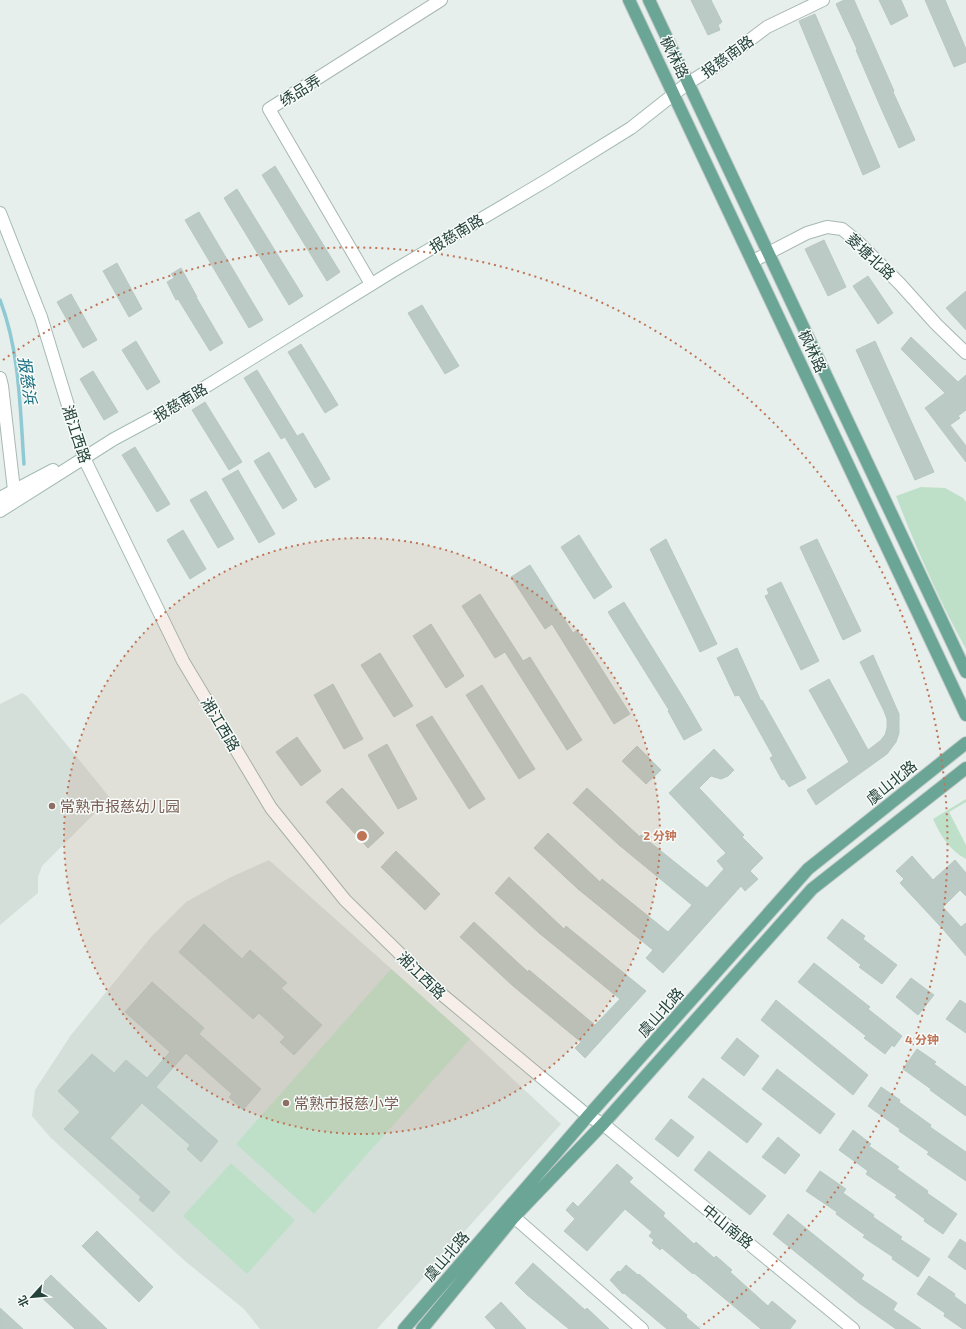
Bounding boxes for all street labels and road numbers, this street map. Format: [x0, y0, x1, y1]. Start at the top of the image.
street label: 报慈南路 [697, 31, 757, 81]
street label: 枫林路 [657, 33, 693, 81]
street label: 绣品弄 [276, 70, 324, 110]
street label: 报慈南路 [426, 210, 486, 256]
street label: 菱塘北路 [843, 229, 899, 283]
street label: 枫林路 [795, 327, 831, 375]
street label: 报慈南路 [150, 379, 210, 425]
street label: 湘江西路 [59, 403, 95, 465]
street label: 湘江西路 [198, 694, 244, 754]
street label: 虞山北路 [862, 756, 920, 808]
street label: 湘江西路 [394, 948, 450, 1002]
street label: 虞山北路 [633, 984, 687, 1040]
street label: 中山南路 [699, 1200, 757, 1252]
street label: 虞山北路 [420, 1227, 472, 1285]

